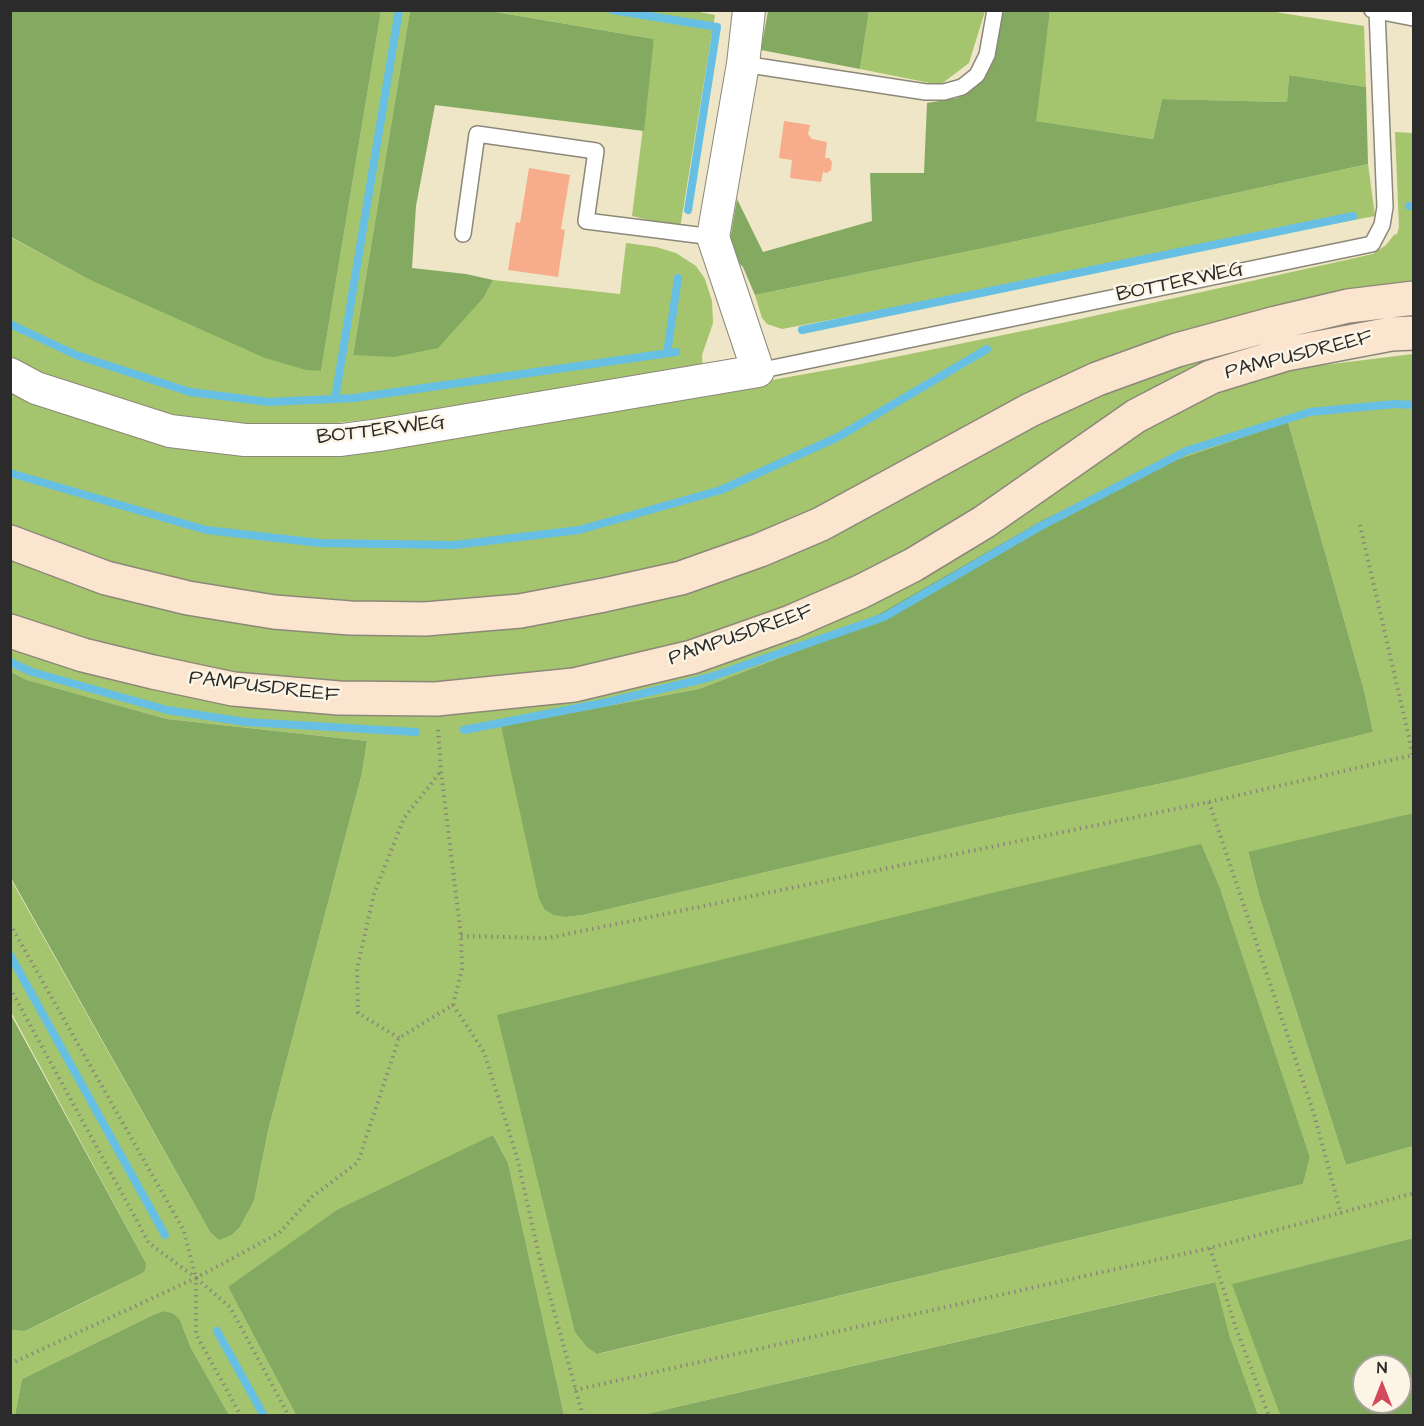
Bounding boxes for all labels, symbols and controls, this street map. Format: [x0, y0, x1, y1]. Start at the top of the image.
street label: BOTTERWEG [1114, 257, 1246, 309]
street label: PAMPUSDREEF [1223, 326, 1375, 386]
street label: BOTTERWEG [315, 411, 447, 451]
street label: PAMPUSDREEF [666, 600, 816, 672]
street label: PAMPUSDREEF [188, 666, 340, 710]
north arrow [1352, 1354, 1412, 1414]
text: N [1377, 1357, 1387, 1379]

